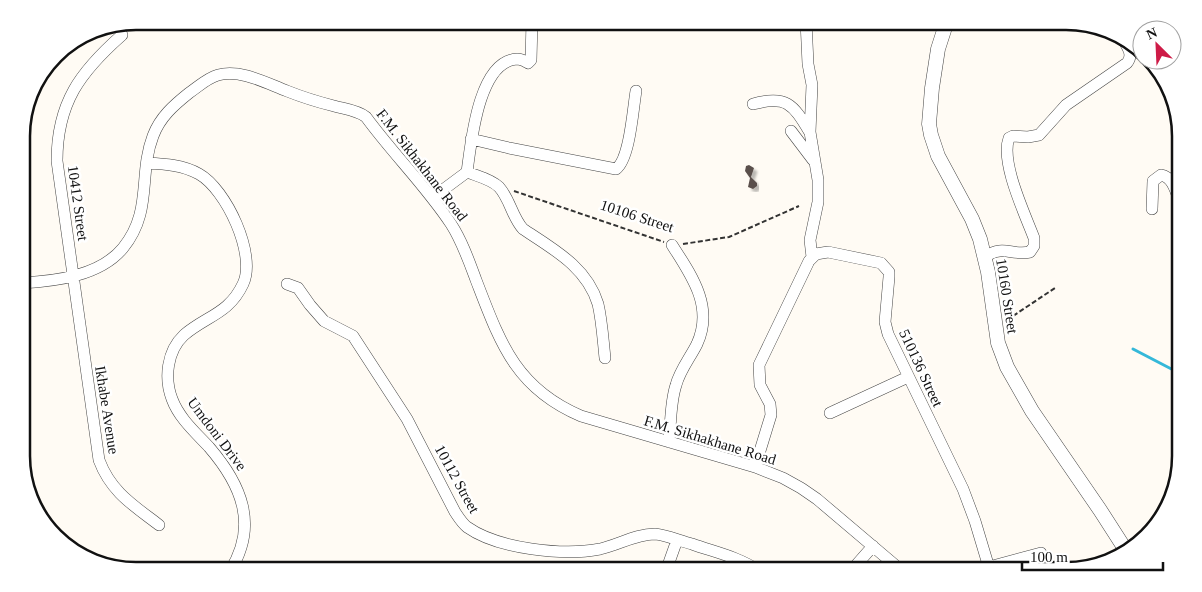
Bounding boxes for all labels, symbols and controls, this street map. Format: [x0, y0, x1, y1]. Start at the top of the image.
north arrow [1132, 20, 1182, 70]
text: N [1144, 25, 1160, 42]
street label: F.M. Sikhakhane Road [373, 106, 471, 224]
street label: 10412 Street [65, 164, 91, 243]
street label: 10106 Street [598, 197, 677, 236]
street label: 10160 Street [993, 257, 1021, 336]
street label: 510136 Street [896, 327, 946, 410]
street label: Ikhabe Avenue [92, 365, 122, 456]
street label: Umdoni Drive [184, 394, 250, 474]
street label: F.M. Sikhakhane Road [642, 412, 778, 468]
street label: 10112 Street [432, 442, 483, 517]
scale bar [1022, 540, 1163, 572]
text: 100 m [1030, 549, 1068, 565]

